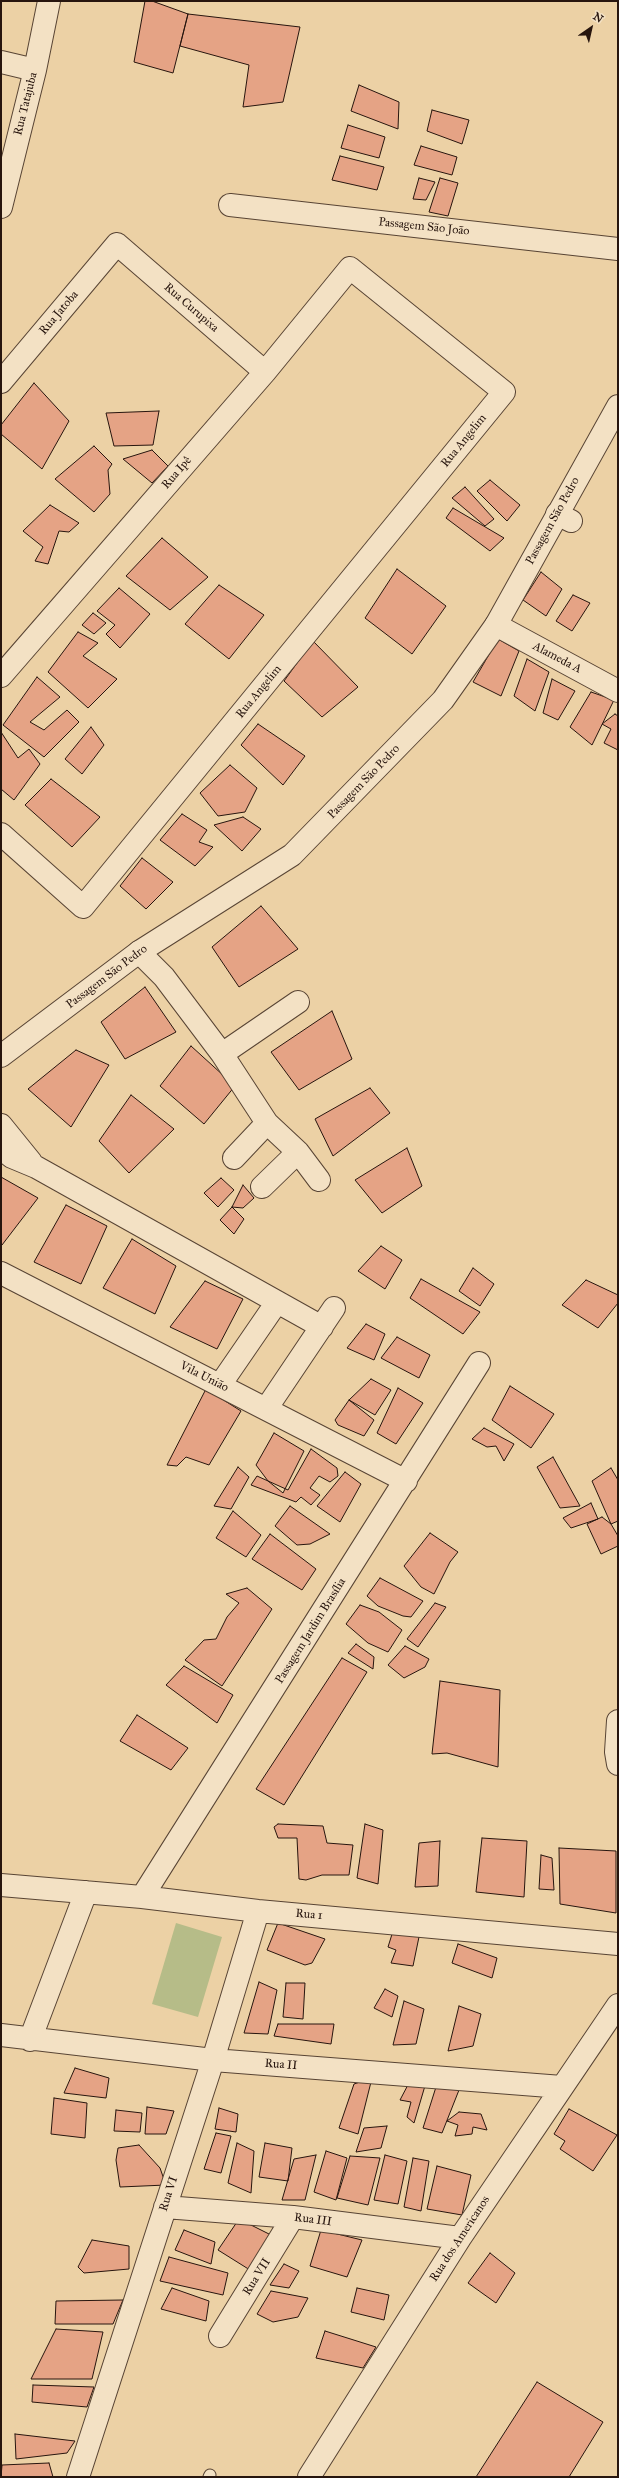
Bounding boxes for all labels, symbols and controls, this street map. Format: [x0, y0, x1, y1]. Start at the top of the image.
north arrow [571, 8, 611, 48]
text: N [590, 10, 605, 26]
street label: Rua Tatajuba [11, 71, 41, 137]
street label: Passagem São João [378, 215, 470, 239]
street label: Rua Curupixa [161, 280, 221, 336]
street label: Rua Jatoba [36, 288, 82, 338]
street label: Rua Angelim [438, 412, 490, 470]
street label: Rua Ipê [159, 454, 195, 492]
street label: Passagem São Pedro [523, 475, 583, 567]
street label: Alameda A [530, 639, 584, 677]
street label: Rua Angelim [233, 663, 285, 721]
street label: Passagem São Pedro [325, 742, 403, 822]
street label: Passagem São Pedro [64, 942, 150, 1012]
street label: Vila União [177, 1359, 231, 1395]
street label: Passagem Jardim Brasília [273, 1576, 349, 1686]
street label: Rua 1 [295, 1907, 323, 1923]
street label: Rua II [264, 2057, 298, 2073]
street label: Rua VI [157, 2175, 181, 2213]
street label: Rua dos Americanos [427, 2193, 493, 2285]
street label: Rua III [293, 2211, 333, 2229]
street label: Rua VII [240, 2256, 274, 2298]

